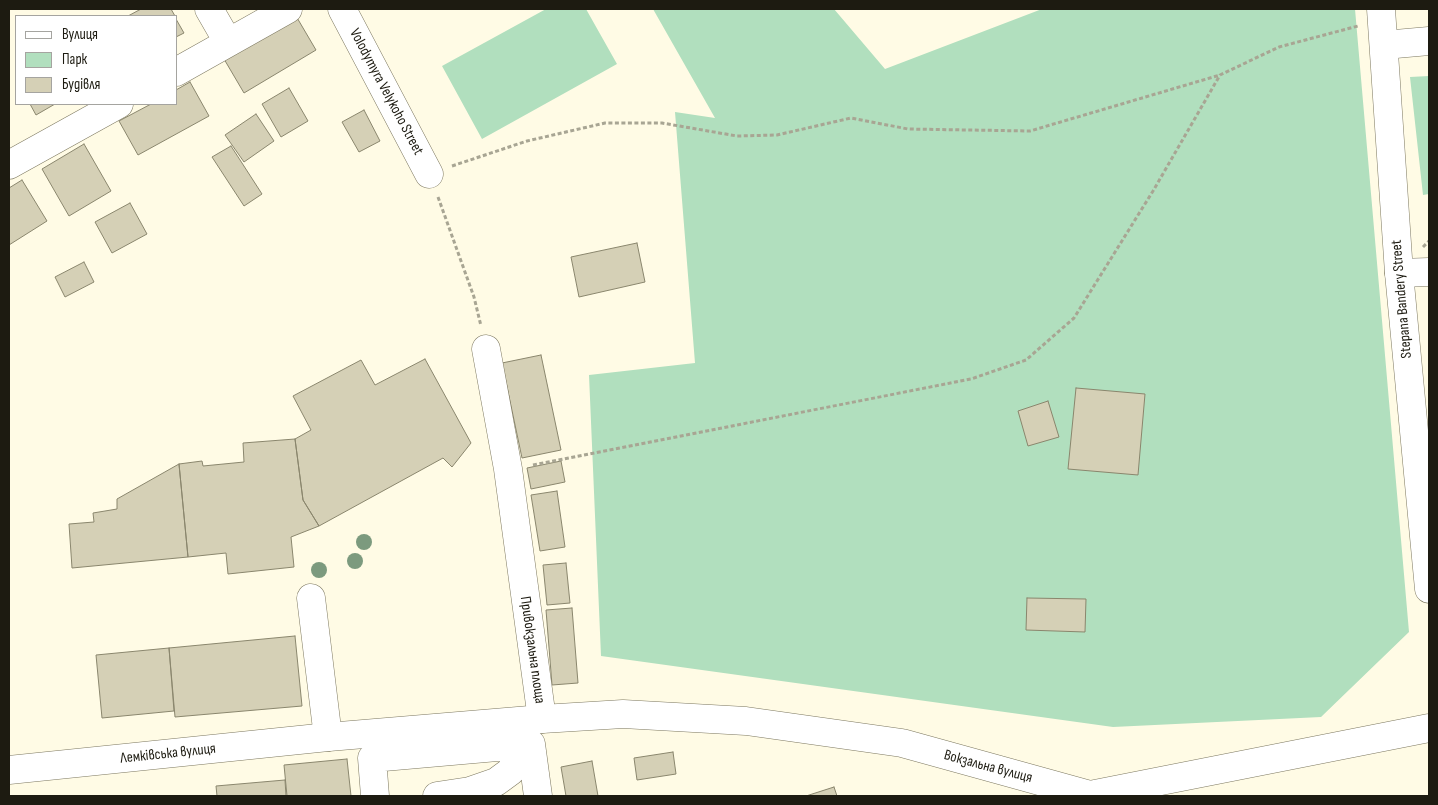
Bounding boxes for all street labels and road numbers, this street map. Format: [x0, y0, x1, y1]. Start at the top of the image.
street label: Volodymyra Velykoho Street [345, 26, 427, 158]
street label: Stepana Bandery Street [1388, 239, 1416, 359]
street label: Привокзальна площа [516, 595, 548, 705]
street label: Лемківська вулиця [119, 740, 217, 768]
street label: Вокзальна вулиця [942, 747, 1034, 787]

